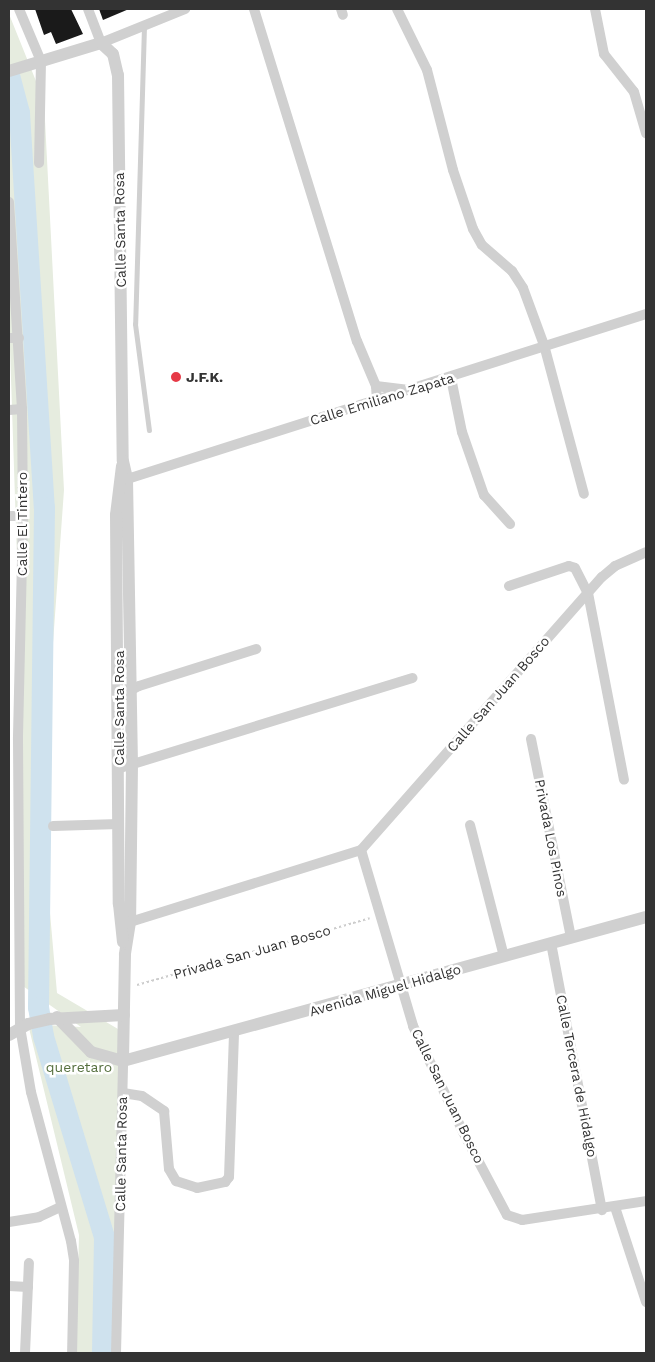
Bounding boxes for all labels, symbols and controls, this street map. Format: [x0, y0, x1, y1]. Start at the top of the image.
street label: Calle Santa Rosa [111, 172, 129, 288]
place label: J.F.K. [186, 369, 223, 385]
street label: Calle Emiliano Zapata [308, 369, 456, 429]
marker: J.F.K. [170, 371, 182, 383]
street label: Calle El Tintero [14, 471, 30, 577]
street label: Calle San Juan Bosco [443, 633, 553, 755]
street label: Calle Santa Rosa [111, 650, 127, 766]
street label: Privada Los Pinos [531, 778, 571, 898]
street label: Privada San Juan Bosco [171, 921, 333, 983]
street label: Avenida Miguel Hidalgo [307, 960, 463, 1020]
street label: Calle Tercera de Hidalgo [553, 993, 601, 1159]
street label: Calle San Juan Bosco [408, 1026, 488, 1166]
park label: queretaro [46, 1059, 112, 1075]
street label: Calle Santa Rosa [112, 1096, 130, 1212]

